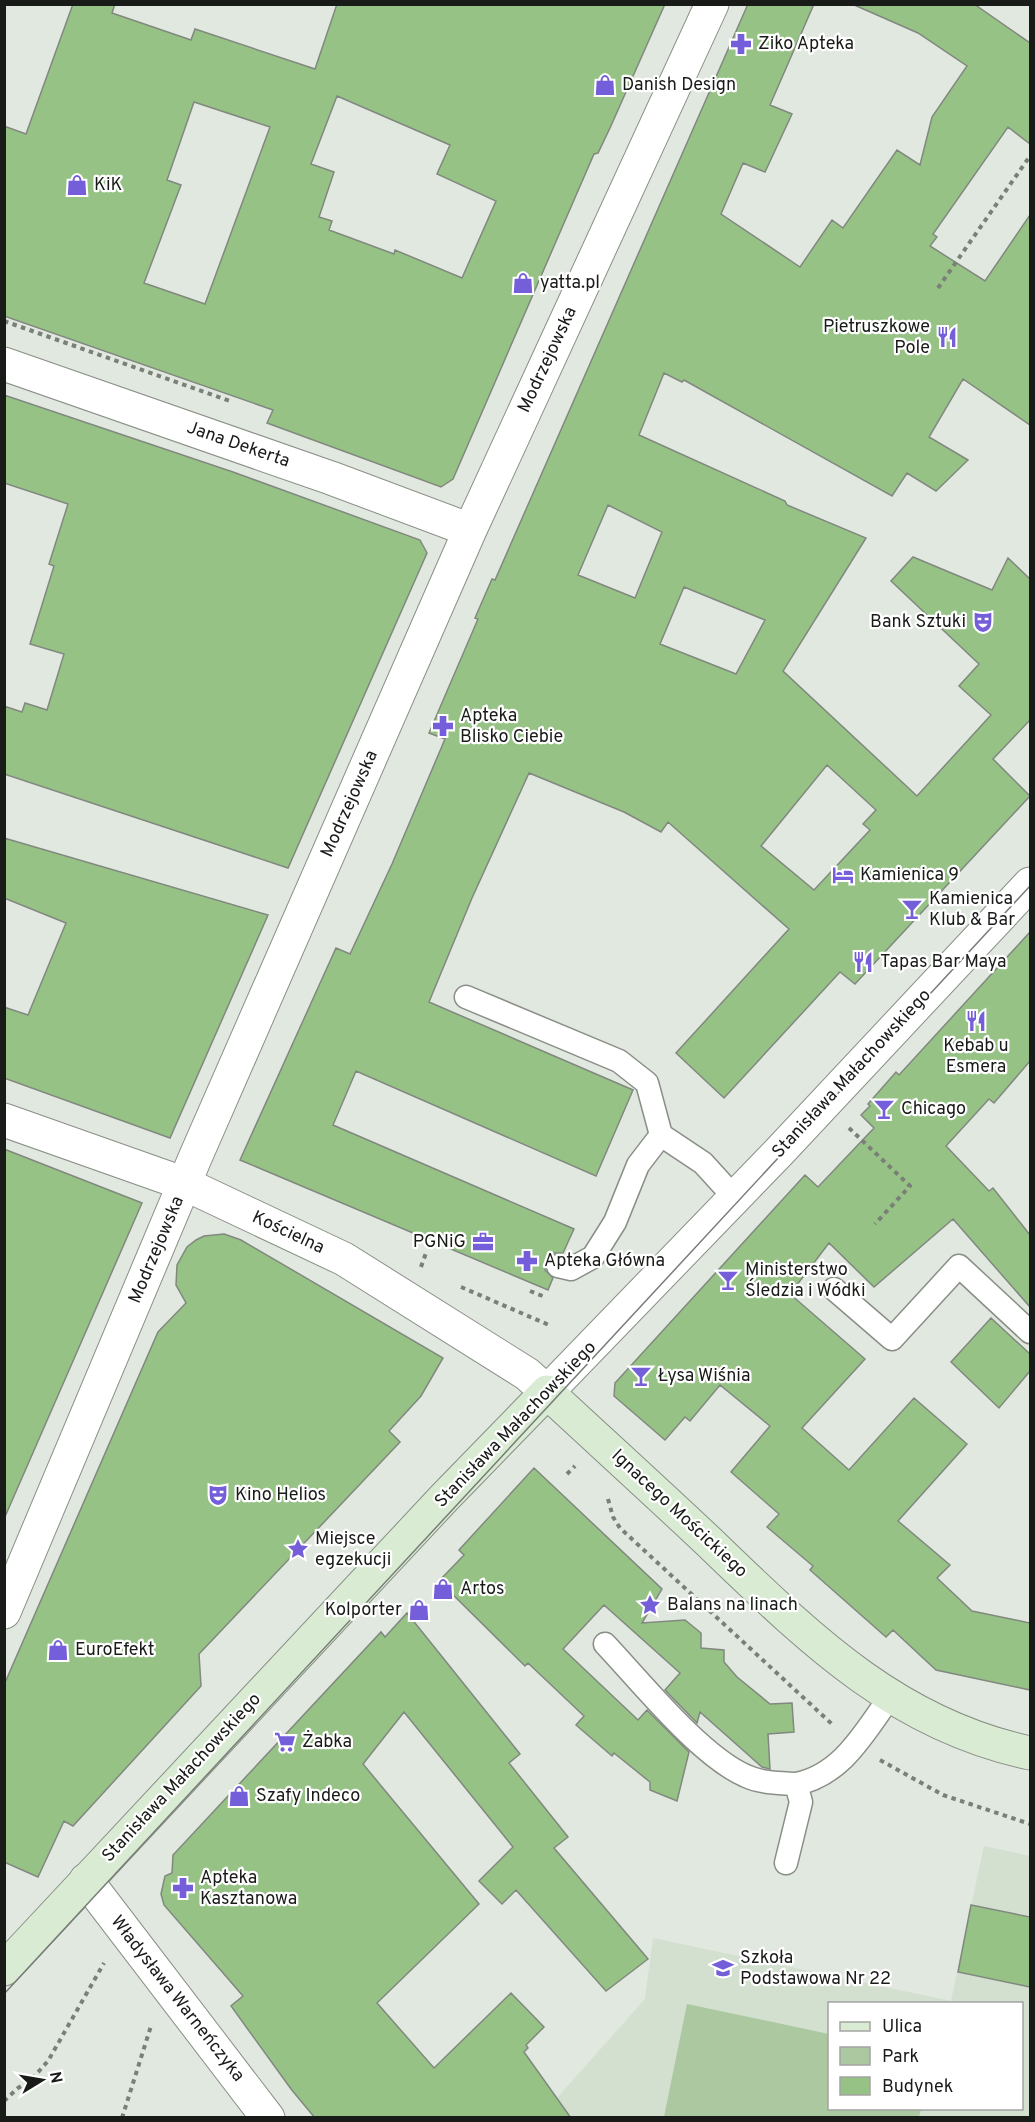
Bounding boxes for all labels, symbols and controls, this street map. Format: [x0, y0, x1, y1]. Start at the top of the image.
pharmacy icon: Ziko Apteka [729, 32, 753, 56]
place label: Ziko Apteka [758, 33, 854, 56]
shop icon: Danish Design [593, 73, 617, 97]
place label: Danish Design [622, 74, 736, 97]
shop icon: KiK [65, 173, 89, 197]
place label: KiK [94, 174, 122, 197]
shop icon: yatta.pl [511, 271, 535, 295]
place label: yatta.pl [540, 272, 600, 295]
street label: Modrzejowska [513, 303, 583, 417]
place label: Pietruszkowe Pole [823, 316, 930, 360]
restaurant icon: Pietruszkowe Pole [935, 325, 959, 349]
street label: Jana Dekerta [183, 417, 293, 473]
theatre icon: Bank Sztuki [971, 610, 995, 634]
place label: Bank Sztuki [870, 611, 966, 634]
place label: Apteka Blisko Ciebie [460, 705, 563, 749]
pharmacy icon: Apteka Blisko Ciebie [431, 714, 455, 738]
street label: Modrzejowska [316, 747, 384, 861]
hotel icon: Kamienica 9 [831, 863, 855, 887]
place label: Kamienica 9 [860, 864, 959, 887]
place label: Kamienica Klub & Bar [929, 888, 1015, 932]
bar icon: Kamienica Klub & Bar [900, 897, 924, 921]
restaurant icon: Tapas Bar Maya [851, 950, 875, 974]
place label: Tapas Bar Maya [880, 951, 1007, 974]
street label: Stanisława Małachowskiego [768, 985, 936, 1163]
restaurant icon: Kebab u Esmera [964, 1009, 988, 1033]
place label: Kebab u Esmera [943, 1035, 1009, 1079]
bar icon: Chicago [872, 1097, 896, 1121]
place label: Chicago [901, 1098, 966, 1121]
street label: Modrzejowska [124, 1193, 190, 1307]
street label: Kościelna [248, 1206, 328, 1260]
office icon: PGNiG [471, 1230, 495, 1254]
place label: PGNiG [413, 1231, 466, 1254]
pharmacy icon: Apteka Główna [515, 1249, 539, 1273]
place label: Apteka Główna [544, 1250, 665, 1273]
place label: Ministerstwo Śledzia i Wódki [745, 1259, 865, 1303]
bar icon: Ministerstwo Śledzia i Wódki [716, 1268, 740, 1292]
street label: Stanisława Małachowskiego [430, 1337, 602, 1513]
bar icon: Łysa Wiśnia [629, 1364, 653, 1388]
place label: Łysa Wiśnia [658, 1365, 750, 1388]
street label: Ignacego Mościckiego [606, 1445, 752, 1583]
theatre icon: Kino Helios [206, 1483, 230, 1507]
place label: Kino Helios [235, 1484, 326, 1507]
place label: Miejsce egzekucji [315, 1528, 391, 1572]
place icon: Miejsce egzekucji [286, 1537, 310, 1561]
shop icon: Artos [431, 1577, 455, 1601]
place label: Artos [460, 1578, 504, 1601]
place icon: Balans na linach [638, 1593, 662, 1617]
place label: Balans na linach [667, 1594, 798, 1617]
shop icon: Kolporter [407, 1598, 431, 1622]
place label: Kolporter [325, 1599, 402, 1622]
shop icon: EuroEfekt [46, 1638, 70, 1662]
place label: EuroEfekt [75, 1639, 155, 1662]
street label: Stanisława Małachowskiego [98, 1689, 266, 1867]
place label: Żabka [302, 1729, 352, 1754]
supermarket icon: Żabka [273, 1730, 297, 1754]
shop icon: Szafy Indeco [227, 1784, 251, 1808]
place label: Szafy Indeco [256, 1785, 360, 1808]
place label: Apteka Kasztanowa [200, 1867, 297, 1911]
pharmacy icon: Apteka Kasztanowa [171, 1876, 195, 1900]
street label: Władysława Warneńczyka [105, 1911, 249, 2087]
place label: Szkoła Podstawowa Nr 22 [740, 1947, 891, 1991]
school or university icon: Szkoła Podstawowa Nr 22 [711, 1956, 735, 1980]
legend [828, 2002, 1023, 2110]
text: Ulica [882, 2016, 922, 2039]
text: Park [882, 2046, 919, 2069]
north arrow [12, 2050, 72, 2110]
text: N [44, 2070, 66, 2085]
text: Budynek [882, 2076, 953, 2099]

